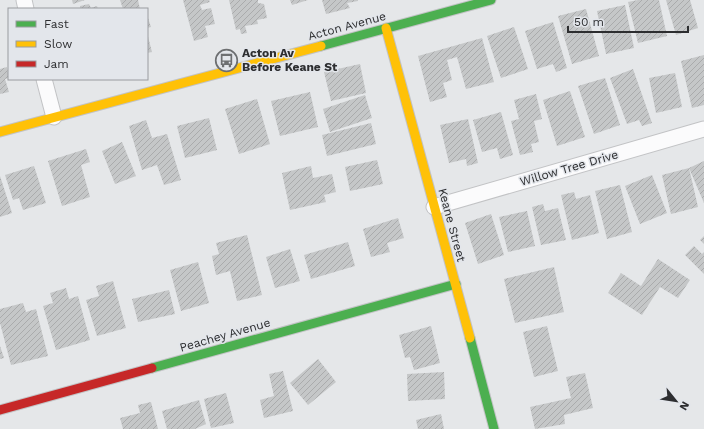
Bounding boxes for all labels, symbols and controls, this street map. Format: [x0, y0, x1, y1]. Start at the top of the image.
legend [8, 8, 148, 80]
scale bar [568, 8, 688, 34]
street label: Acton Avenue [306, 9, 388, 43]
text: 50 m [574, 15, 604, 29]
text: Fast [44, 17, 69, 31]
text: Slow [44, 37, 72, 51]
place label: Acton Av Before Keane St [242, 46, 338, 74]
bus stop icon: Acton Av Before Keane St [214, 47, 240, 73]
text: Jam [44, 57, 69, 71]
street label: Willow Tree Drive [518, 147, 620, 189]
street label: Keane Street [435, 187, 469, 263]
street label: Peachey Avenue [178, 315, 272, 355]
north arrow [656, 381, 696, 421]
text: N [677, 399, 692, 413]

